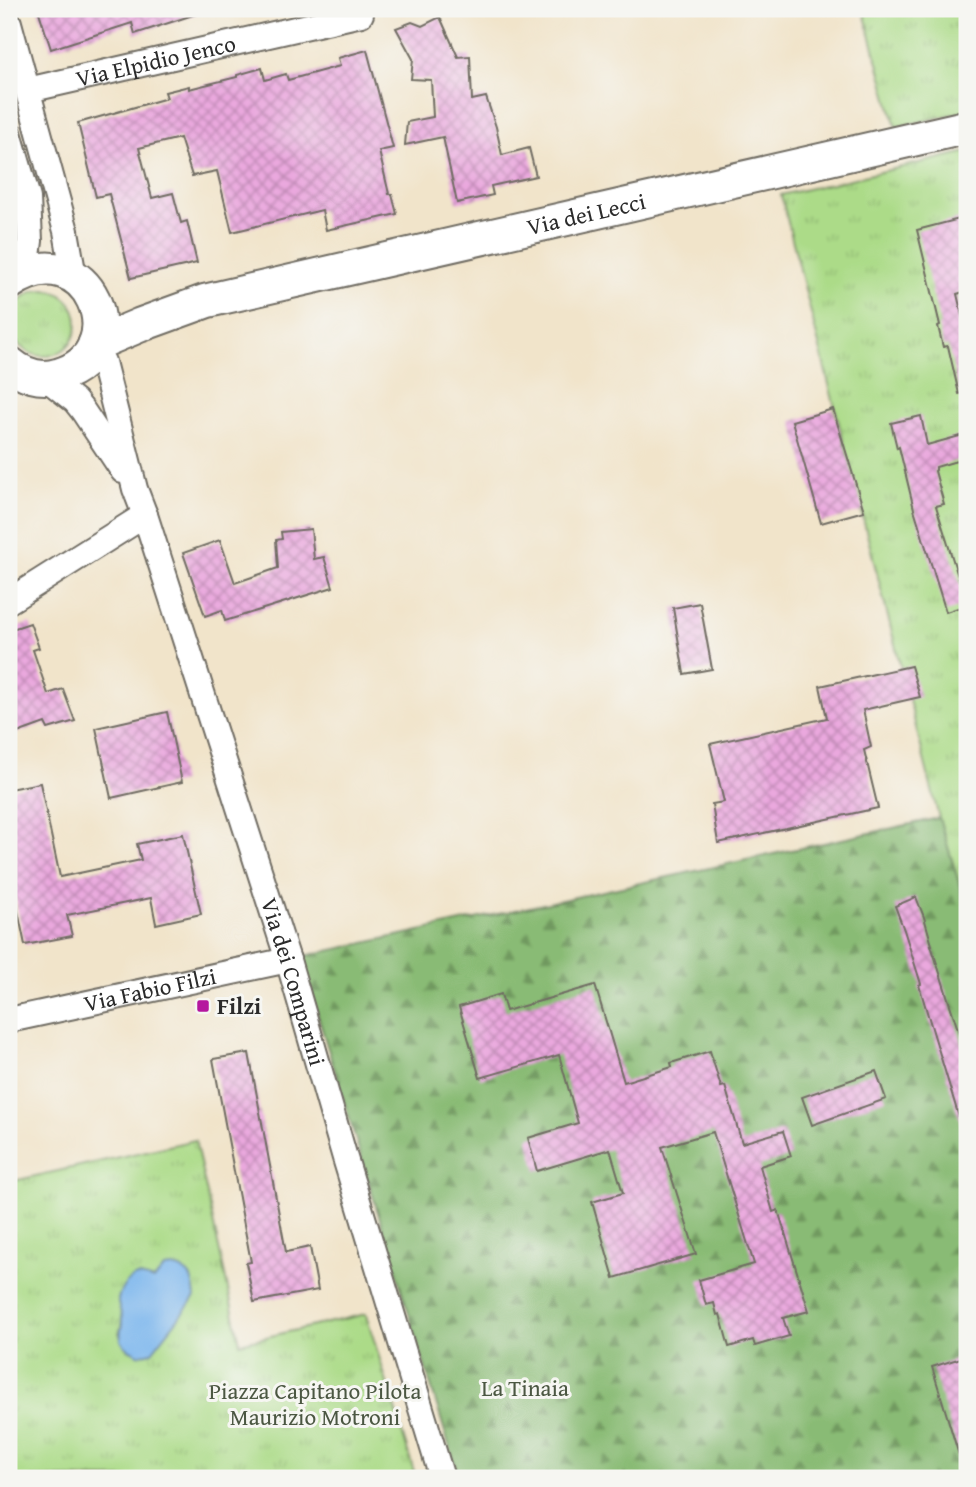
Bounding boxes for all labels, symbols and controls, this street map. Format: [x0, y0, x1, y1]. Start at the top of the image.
street label: Via Elpidio Jenco [72, 26, 239, 95]
street label: Via dei Lecci [523, 184, 649, 243]
street label: Via dei Comparini [253, 893, 335, 1069]
street label: Via Fabio Filzi [80, 959, 219, 1020]
place label: Filzi [217, 989, 261, 1022]
marker: Filzi [195, 998, 211, 1014]
park label: La Tinaia [481, 1371, 569, 1404]
park label: Piazza Capitano Pilota Maurizio Motroni [209, 1374, 421, 1433]

